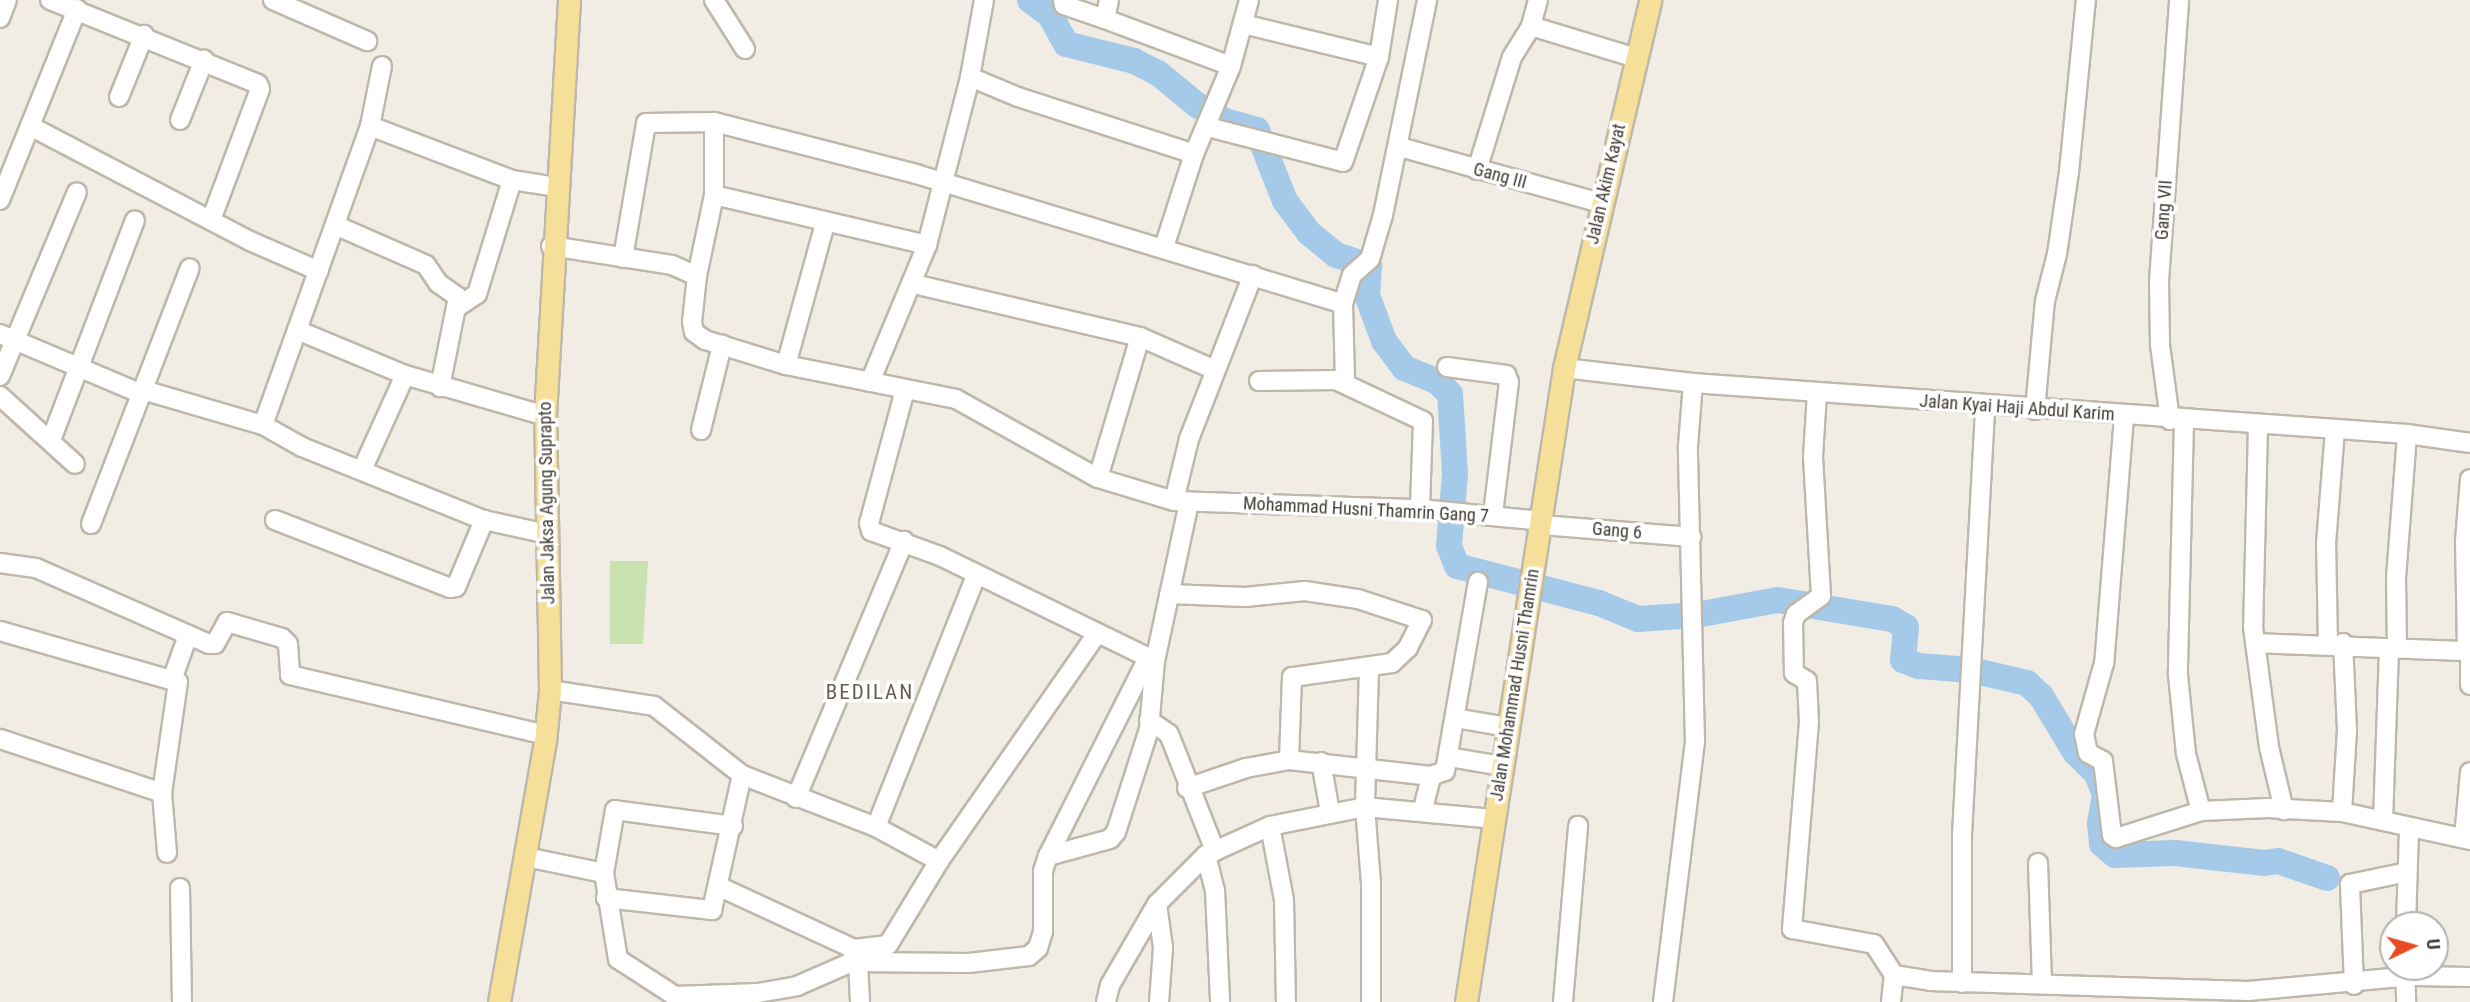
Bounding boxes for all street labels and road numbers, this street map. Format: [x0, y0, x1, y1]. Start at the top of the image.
street label: Jalan Akim Kayat [1582, 122, 1630, 246]
street label: Gang III [1471, 159, 1529, 193]
street label: Gang VII [2151, 179, 2177, 241]
street label: Jalan Kyai Haji Abdul Karim [1919, 390, 2115, 426]
street label: Jalan Jaksa Agung Suprapto [534, 401, 560, 605]
street label: Mohammad Husni Thamrin Gang 7 [1242, 493, 1490, 527]
street label: Gang 6 [1591, 518, 1643, 544]
street label: Jalan Mohammad Husni Thamrin [1486, 567, 1544, 803]

